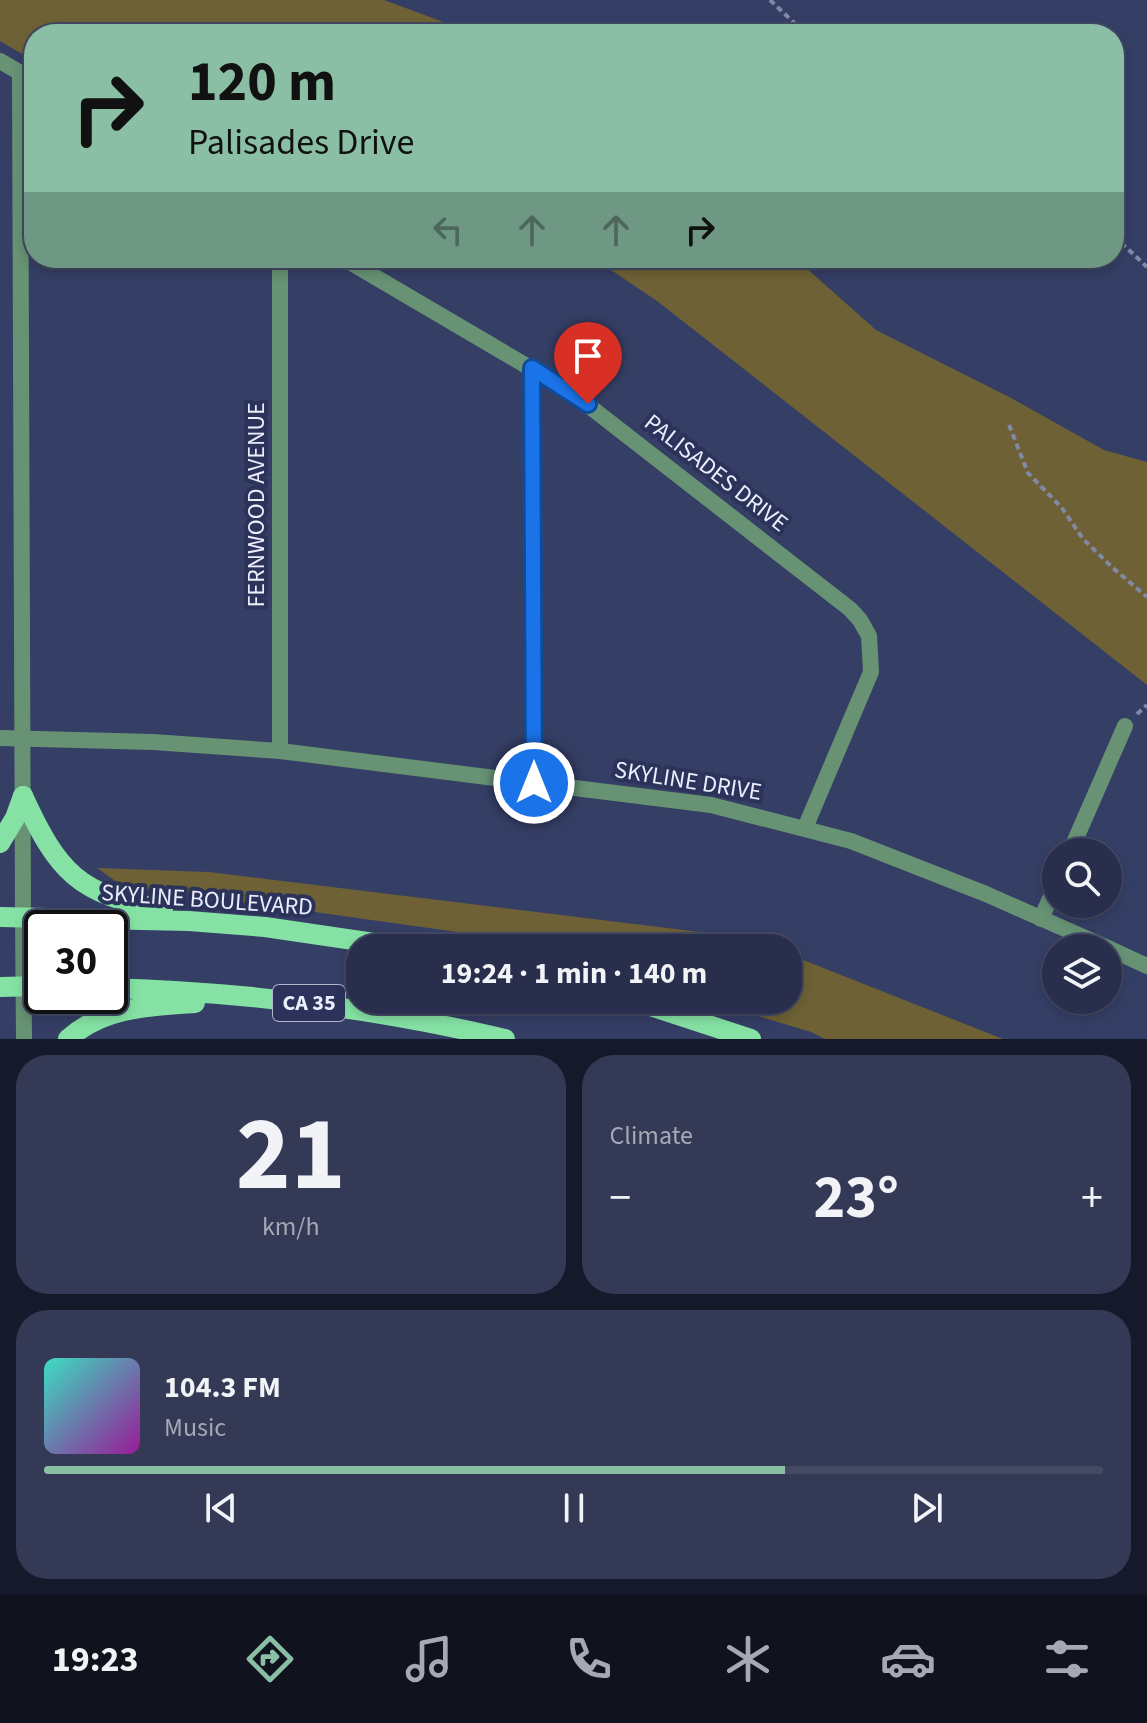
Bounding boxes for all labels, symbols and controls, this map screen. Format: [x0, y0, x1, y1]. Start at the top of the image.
text: 120 m [188, 43, 336, 122]
icon: right [56, 56, 160, 160]
text: Palisades Drive [188, 117, 414, 168]
icon: left [426, 208, 470, 252]
icon: ahead [510, 208, 554, 252]
icon: ahead [594, 208, 638, 252]
icon: right [678, 208, 722, 252]
pin [554, 322, 622, 404]
icon: arrive [566, 334, 610, 378]
street label: FERNWOOD AVENUE [239, 402, 274, 608]
street label: PALISADES DRIVE [637, 406, 795, 540]
position arrow [492, 741, 576, 825]
street label: SKYLINE DRIVE [612, 752, 764, 810]
map controls [1042, 838, 1122, 1014]
button: search [1042, 838, 1122, 918]
street label: SKYLINE BOULEVARD [100, 875, 314, 925]
speed limit sign: 30 [24, 910, 128, 1014]
button: layers [1042, 934, 1122, 1014]
text: 19:24 · 1 min · 140 m [441, 952, 707, 995]
road number: CA 35 [273, 985, 345, 1021]
text: 21 [236, 1082, 346, 1230]
text: Climate [610, 1117, 693, 1154]
text: 23° [814, 1156, 899, 1241]
text: − [610, 1167, 631, 1230]
text: + [1081, 1167, 1103, 1230]
text: km/h [262, 1208, 320, 1245]
text: 104.3 FM [164, 1366, 281, 1409]
text: Music [164, 1409, 226, 1446]
icon: previous [199, 1486, 243, 1530]
icon: pause [552, 1486, 596, 1530]
icon: next [905, 1486, 949, 1530]
icon: directions [242, 1631, 298, 1687]
icon: music [401, 1631, 457, 1687]
icon: phone [561, 1631, 617, 1687]
icon: climate [720, 1631, 776, 1687]
icon: car [880, 1631, 936, 1687]
icon: filters [1039, 1631, 1095, 1687]
text: 19:23 [52, 1634, 139, 1685]

